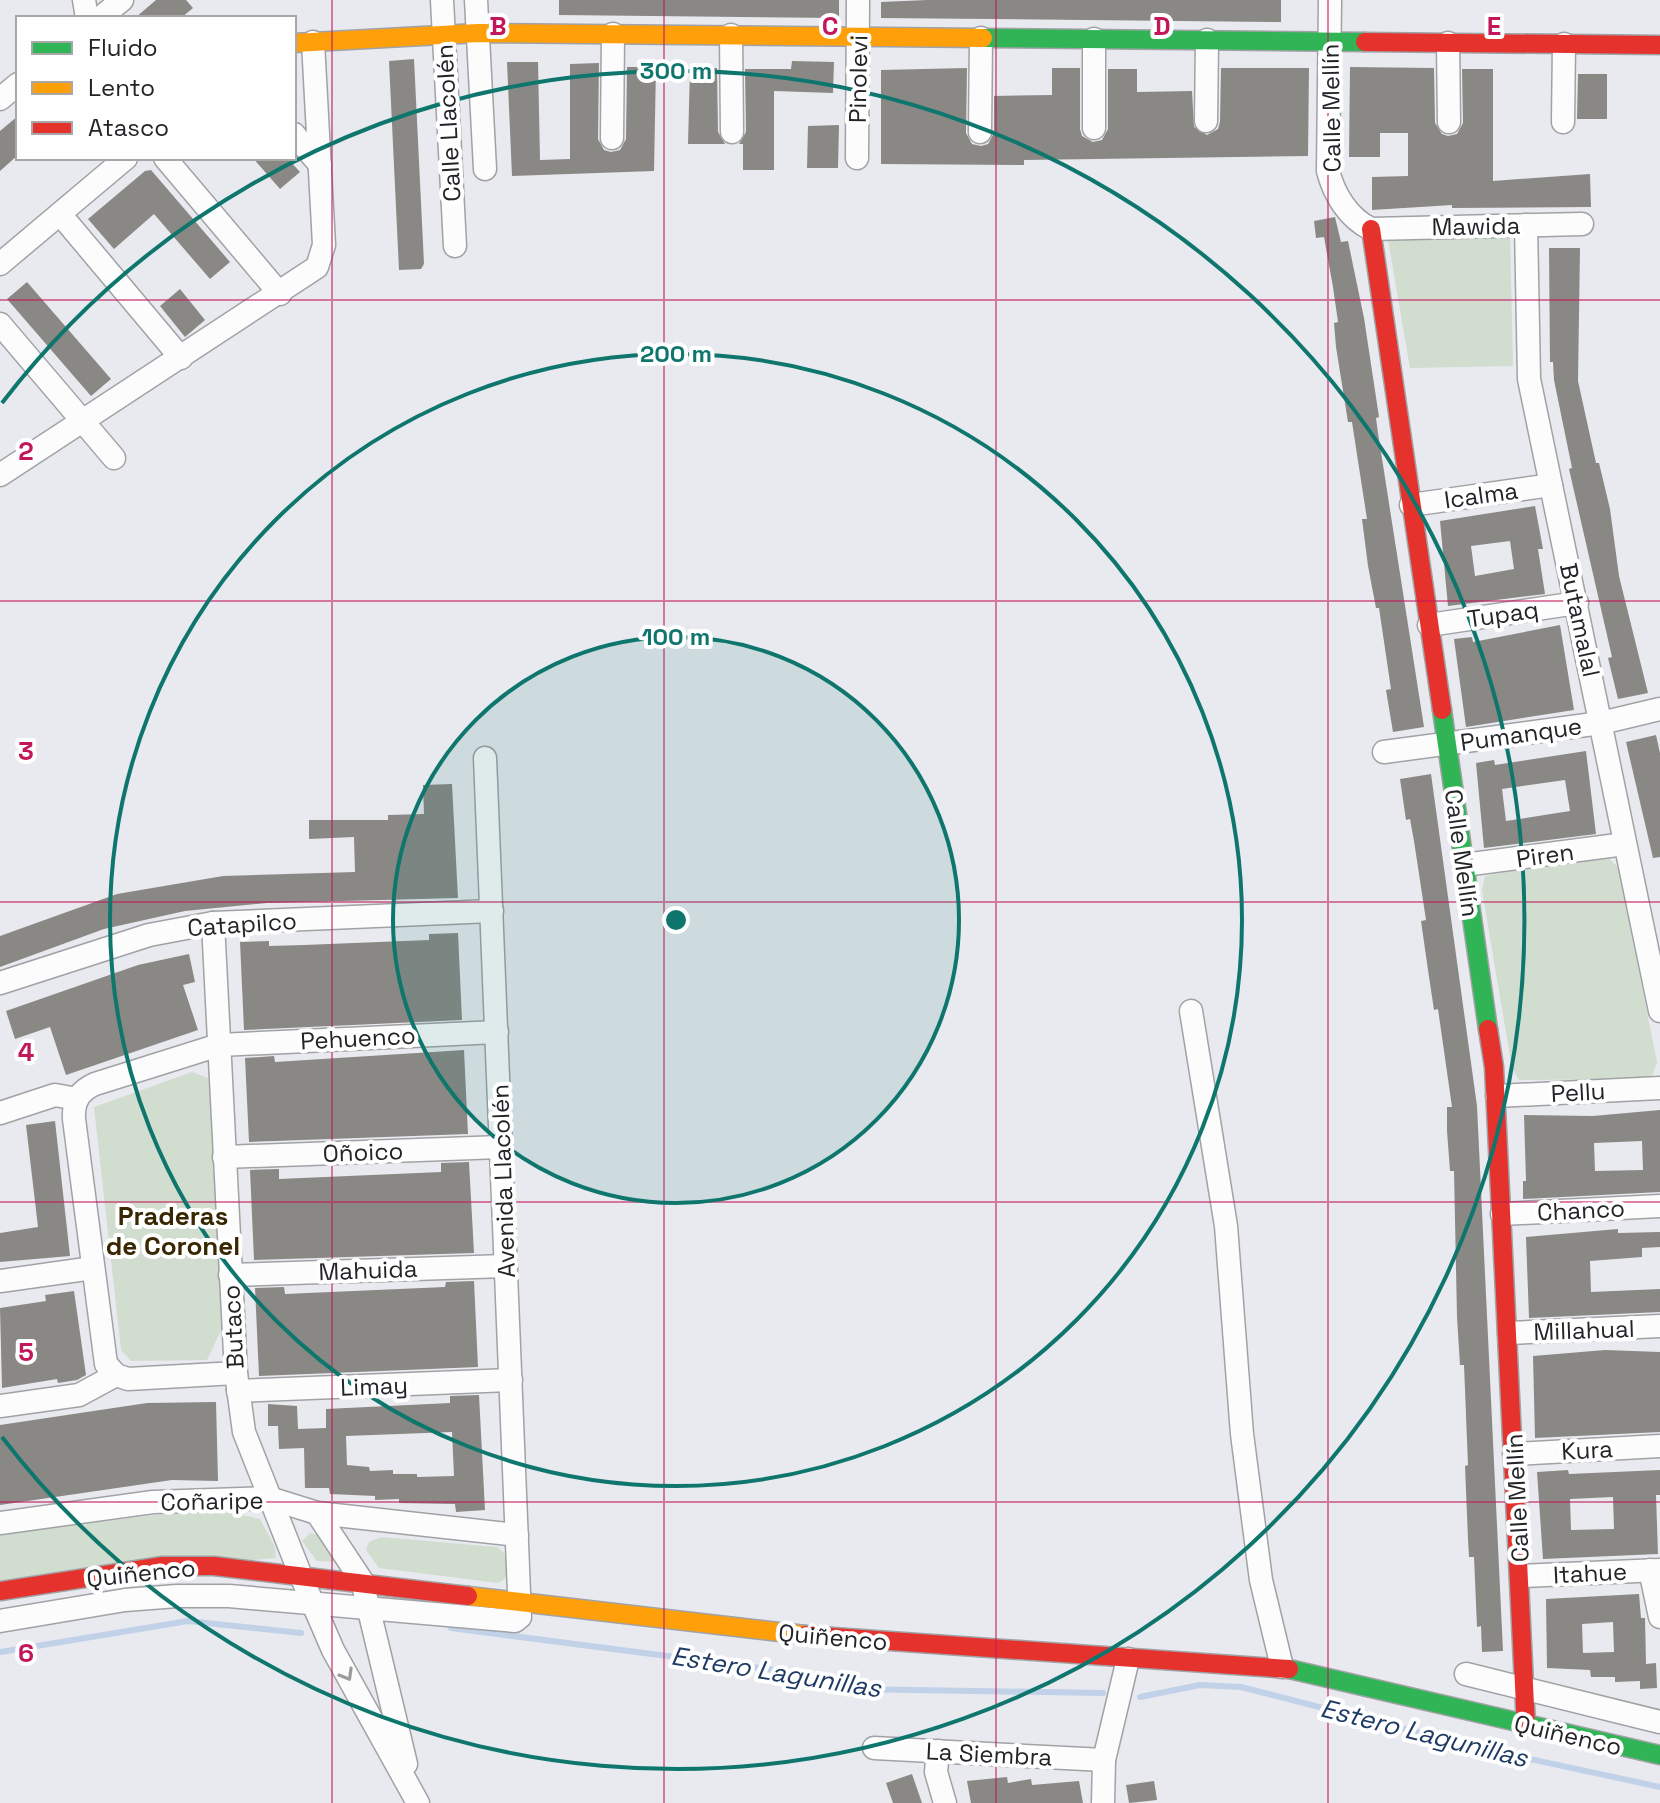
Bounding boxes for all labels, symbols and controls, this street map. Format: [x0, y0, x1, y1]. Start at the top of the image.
text: B [489, 9, 507, 43]
text: C [822, 9, 838, 43]
text: D [1153, 9, 1171, 43]
text: E [1487, 9, 1501, 43]
legend [16, 16, 296, 160]
text: Fluido [88, 32, 158, 63]
street label: Pinolevi [842, 35, 874, 123]
street label: Calle Llacolén [428, 43, 468, 203]
street label: Calle Mellín [1314, 43, 1348, 173]
text: 300 m [640, 55, 712, 86]
text: Lento [88, 72, 155, 103]
text: Atasco [88, 112, 169, 143]
street label: Mawida [1431, 210, 1521, 242]
text: 200 m [640, 338, 712, 369]
text: 2 [18, 434, 34, 468]
street label: Icalma [1442, 474, 1520, 516]
street label: Butamalal [1553, 560, 1607, 680]
street label: Tupaq [1466, 594, 1540, 634]
text: 100 m [642, 621, 710, 652]
street label: Pumanque [1458, 710, 1584, 758]
text: 3 [18, 734, 34, 768]
street label: Calle Mellín [1438, 787, 1486, 919]
street label: Piren [1514, 836, 1576, 874]
street label: Catapilco [186, 905, 298, 943]
centre of rings [662, 906, 690, 934]
street label: Pehuenco [299, 1019, 417, 1057]
text: 4 [18, 1035, 34, 1069]
street label: Pellu [1550, 1075, 1606, 1109]
street label: Avenida Llacolén [484, 1084, 522, 1278]
street label: Oñoico [322, 1135, 404, 1169]
street label: Chanco [1536, 1192, 1626, 1228]
district label: Praderas de Coronel [106, 1199, 240, 1263]
street label: Mahuida [318, 1253, 418, 1287]
street label: Butaco [215, 1284, 251, 1370]
street label: Millahual [1533, 1313, 1635, 1347]
text: 5 [18, 1335, 34, 1369]
street label: Limay [340, 1369, 408, 1403]
street label: Calle Mellín [1498, 1433, 1536, 1563]
street label: Kura [1560, 1433, 1614, 1467]
street label: Coñaripe [160, 1485, 264, 1517]
street label: Quiñenco [85, 1552, 197, 1594]
street label: Itahue [1552, 1556, 1628, 1590]
street label: Quiñenco [777, 1617, 889, 1657]
text: 6 [18, 1636, 34, 1670]
water label: Estero Lagunillas [669, 1639, 885, 1706]
one-way arrow [337, 1666, 353, 1681]
water label: Estero Lagunillas [1317, 1691, 1532, 1775]
street label: Quiñenco [1511, 1708, 1625, 1762]
street label: La Siembra [925, 1735, 1053, 1773]

